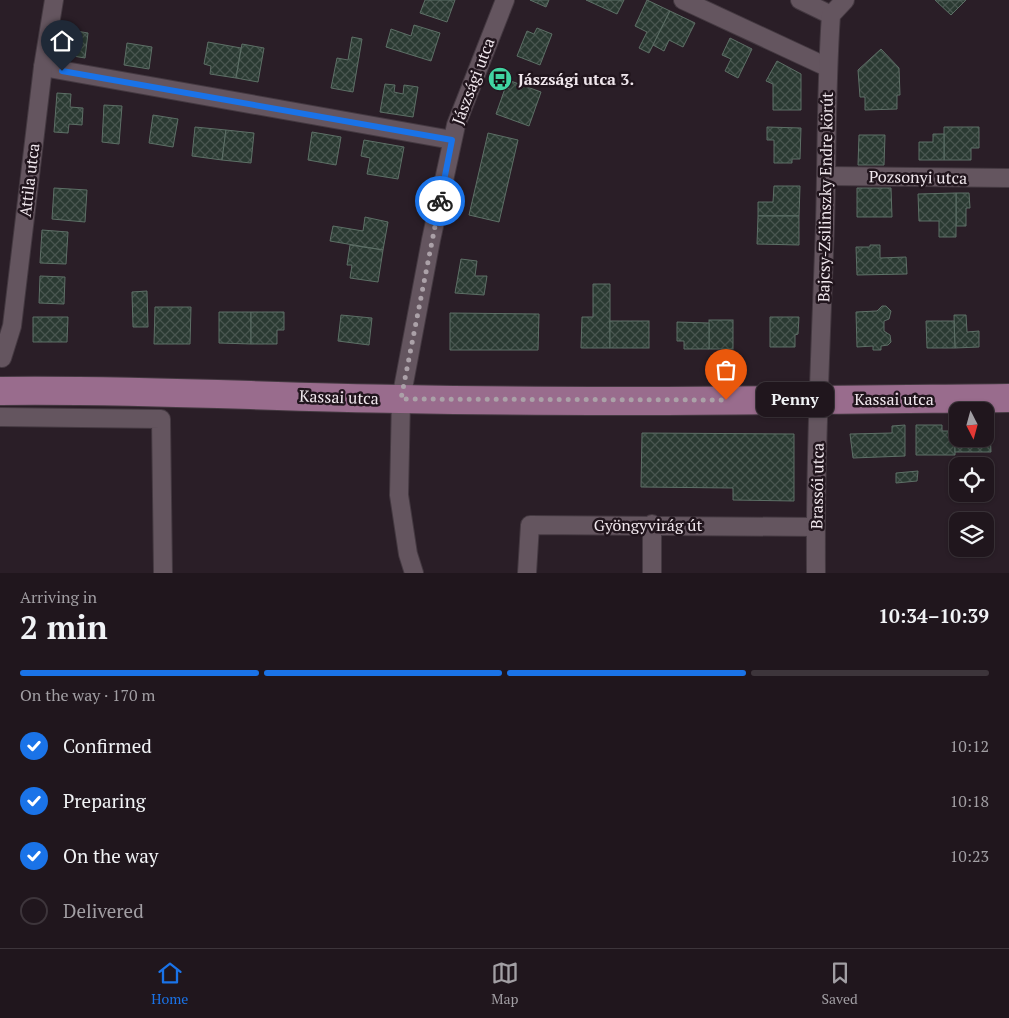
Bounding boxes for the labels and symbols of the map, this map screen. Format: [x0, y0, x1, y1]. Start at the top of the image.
pin [41, 20, 83, 71]
street label: Jászsági utca [446, 35, 500, 127]
bus stop icon: Jászsági utca 3. [487, 66, 513, 92]
place label: Jászsági utca 3. [518, 68, 634, 90]
street label: Bajcsy-Zsilinszky Endre körút [812, 92, 838, 302]
street label: Attila utca [14, 142, 44, 218]
street label: Pozsonyi utca [869, 165, 967, 189]
courier [415, 176, 465, 226]
pin [705, 349, 747, 400]
callout: Penny [756, 382, 834, 418]
street label: Kassai utca [299, 385, 379, 409]
street label: Kassai utca [854, 388, 934, 410]
north arrow [949, 402, 994, 448]
street label: Brassói utca [805, 443, 829, 529]
street label: Gyöngyvirág út [594, 514, 702, 536]

